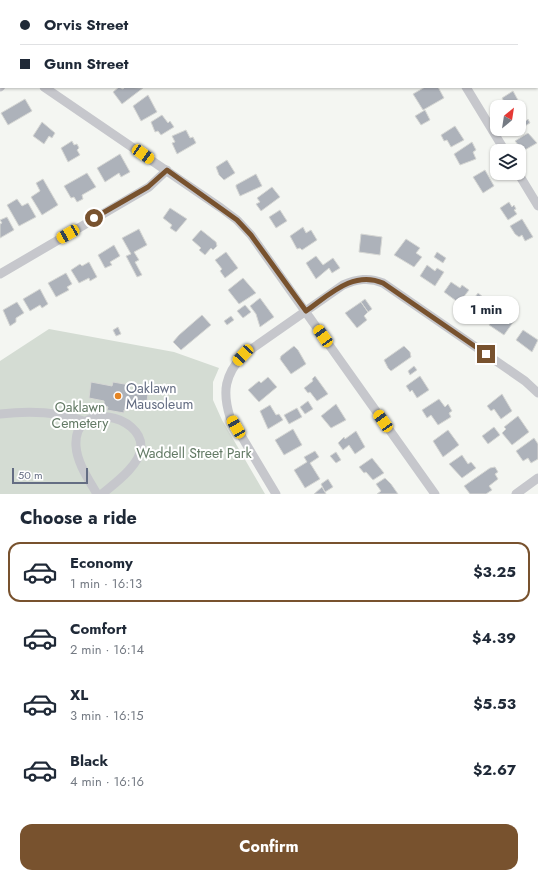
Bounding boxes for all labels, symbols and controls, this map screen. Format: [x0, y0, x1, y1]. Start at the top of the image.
text: Orvis Street [44, 14, 128, 36]
text: Gunn Street [44, 53, 129, 75]
north arrow [490, 100, 526, 136]
map controls [490, 100, 526, 180]
car [130, 142, 156, 166]
button: layers [490, 144, 526, 180]
route start [85, 209, 103, 227]
car [55, 223, 81, 245]
callout: 1 min [453, 296, 519, 324]
text: 1 min [470, 300, 502, 319]
car [311, 323, 335, 349]
car [230, 342, 256, 368]
route end [477, 345, 495, 363]
place label: Oaklawn Mausoleum [126, 378, 193, 414]
marker: Oaklawn Mausoleum [113, 391, 123, 401]
park label: Oaklawn Cemetery [52, 397, 109, 433]
car [371, 408, 395, 434]
car [225, 414, 247, 440]
park label: Waddell Street Park [136, 443, 253, 463]
scale bar [12, 466, 88, 485]
text: 50 m [18, 467, 43, 483]
text: Choose a ride [20, 505, 137, 531]
text: Economy [70, 552, 133, 574]
icon: car [22, 554, 58, 590]
text: $3.25 [473, 561, 516, 583]
text: 1 min · 16:13 [70, 574, 142, 593]
text: Comfort [70, 618, 127, 640]
icon: car [22, 620, 58, 656]
text: $4.39 [472, 627, 516, 649]
text: 2 min · 16:14 [70, 640, 144, 659]
text: XL [70, 684, 88, 706]
icon: car [22, 686, 58, 722]
text: $5.53 [473, 693, 516, 715]
text: 3 min · 16:15 [70, 706, 143, 725]
text: Black [70, 750, 108, 772]
icon: car [22, 752, 58, 788]
text: $2.67 [473, 759, 516, 781]
text: 4 min · 16:16 [70, 772, 144, 791]
button: Confirm [20, 824, 518, 870]

